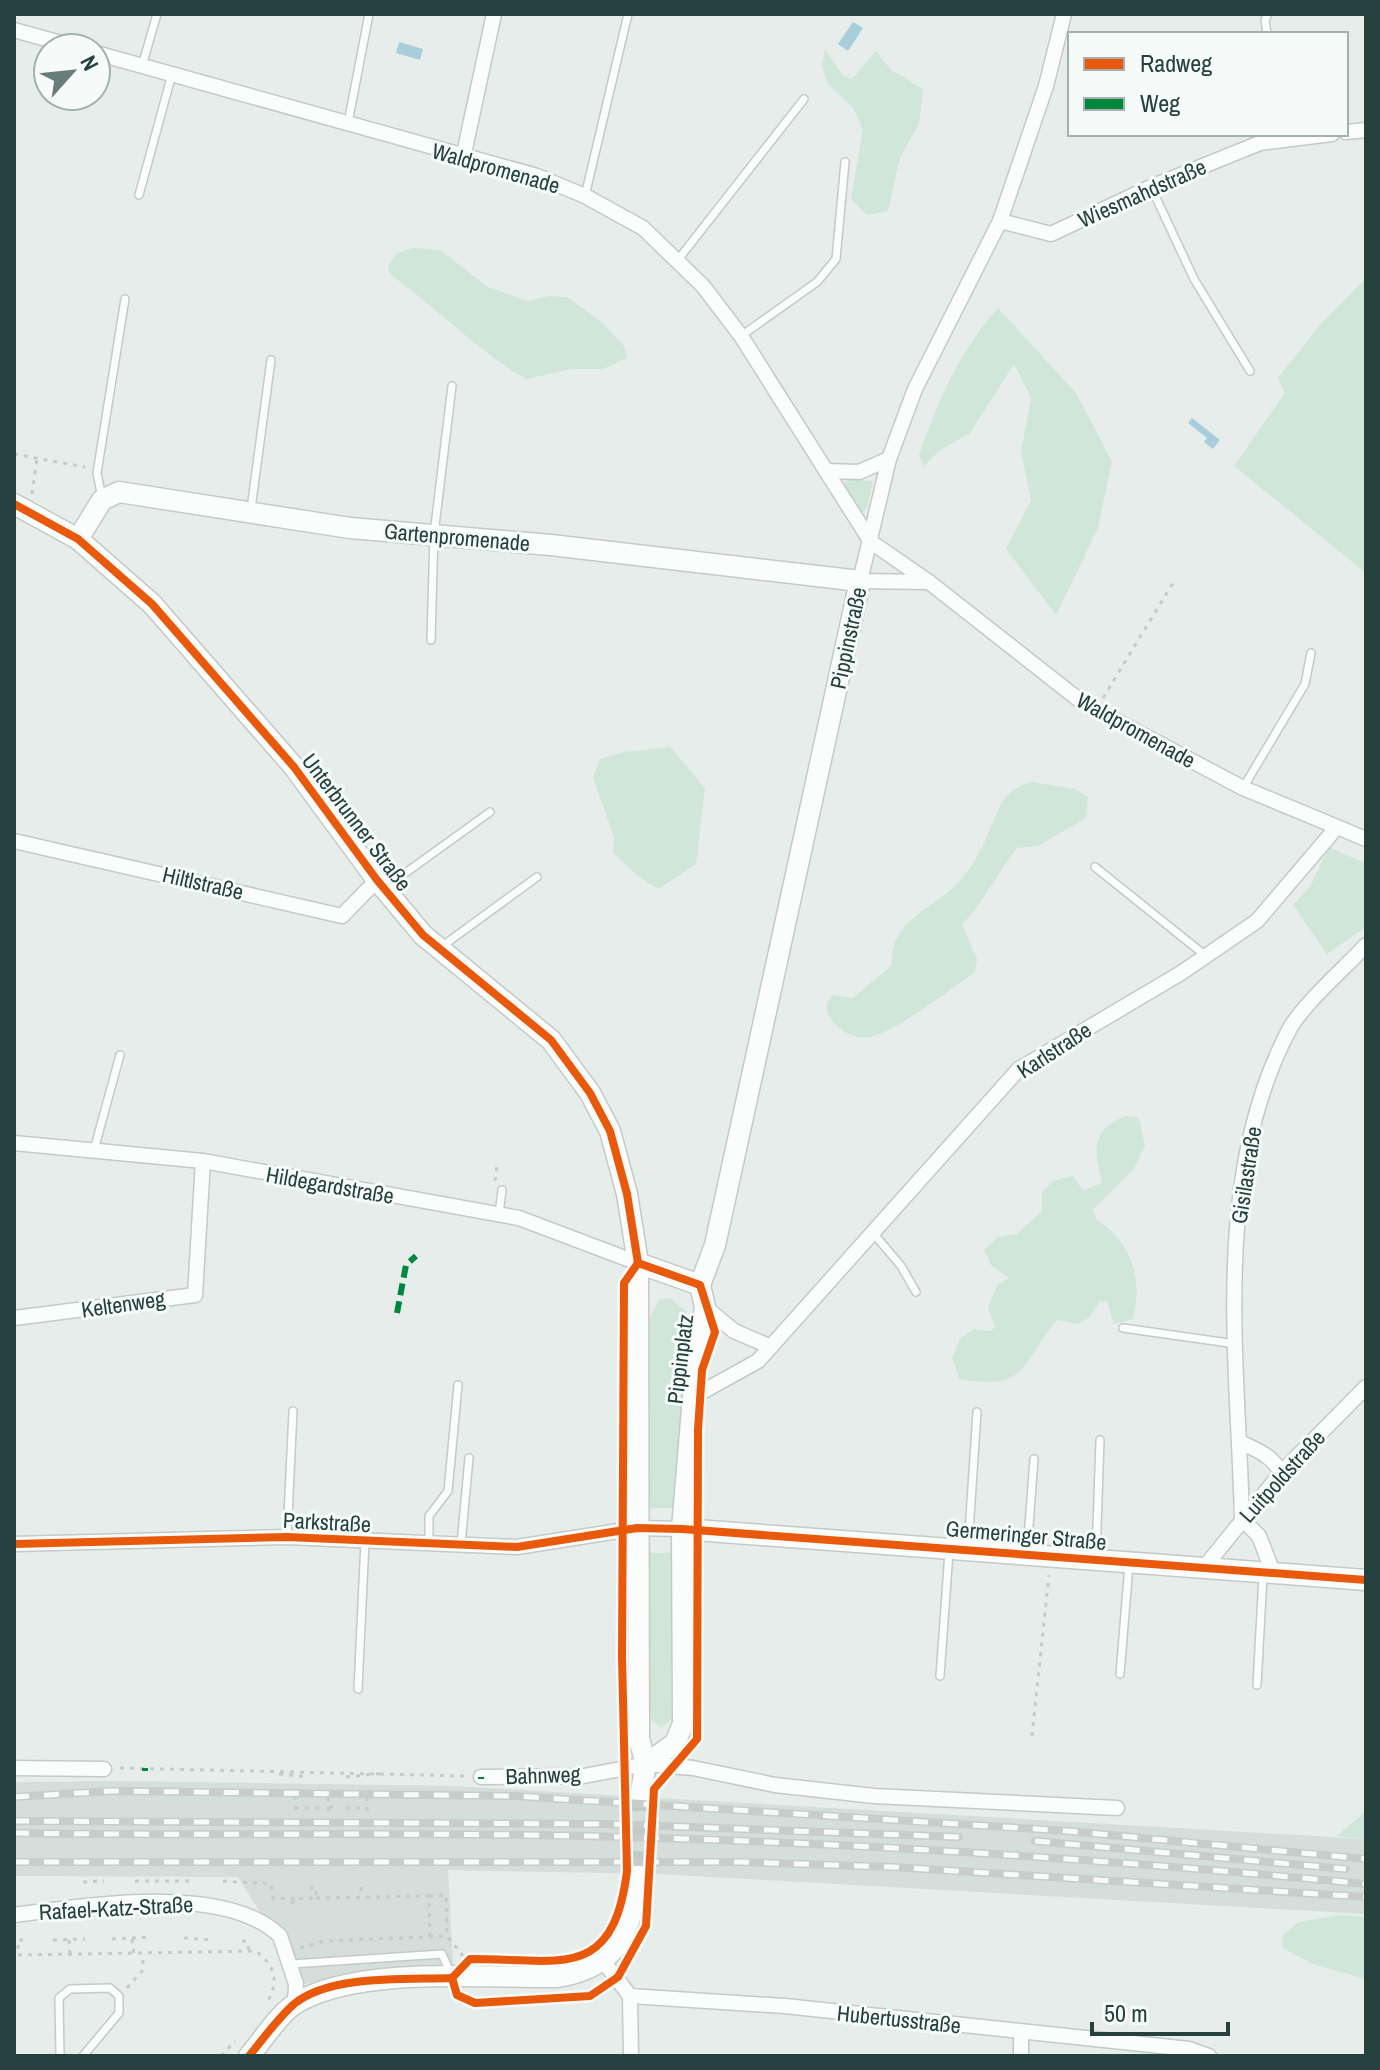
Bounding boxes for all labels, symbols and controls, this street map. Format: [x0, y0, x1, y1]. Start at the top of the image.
north arrow [32, 32, 112, 112]
legend [1068, 32, 1348, 136]
text: Radweg [1140, 47, 1212, 79]
text: N [73, 50, 106, 76]
text: Weg [1140, 87, 1180, 119]
street label: Waldpromenade [429, 135, 563, 201]
street label: Wiesmahdstraße [1073, 151, 1211, 235]
street label: Gartenpromenade [383, 516, 531, 558]
street label: Pippinstraße [823, 584, 873, 692]
street label: Waldpromenade [1071, 685, 1201, 775]
street label: Unterbrunner Straße [295, 747, 419, 897]
street label: Hiltlstraße [160, 859, 246, 907]
street label: Karlstraße [1011, 1015, 1097, 1085]
street label: Gisilastraße [1223, 1124, 1269, 1226]
street label: Hildegardstraße [264, 1159, 396, 1211]
street label: Keltenweg [79, 1283, 167, 1325]
street label: Pippinplatz [660, 1312, 700, 1406]
street label: Luitpoldstraße [1232, 1423, 1332, 1529]
street label: Parkstraße [282, 1505, 372, 1539]
street label: Germeringer Straße [944, 1513, 1108, 1557]
street label: Bahnweg [505, 1759, 581, 1791]
street label: Rafael-Katz-Straße [38, 1889, 194, 1927]
scale bar [1092, 1986, 1228, 2036]
text: 50 m [1104, 1997, 1148, 2029]
street label: Hubertusstraße [836, 1998, 962, 2040]

